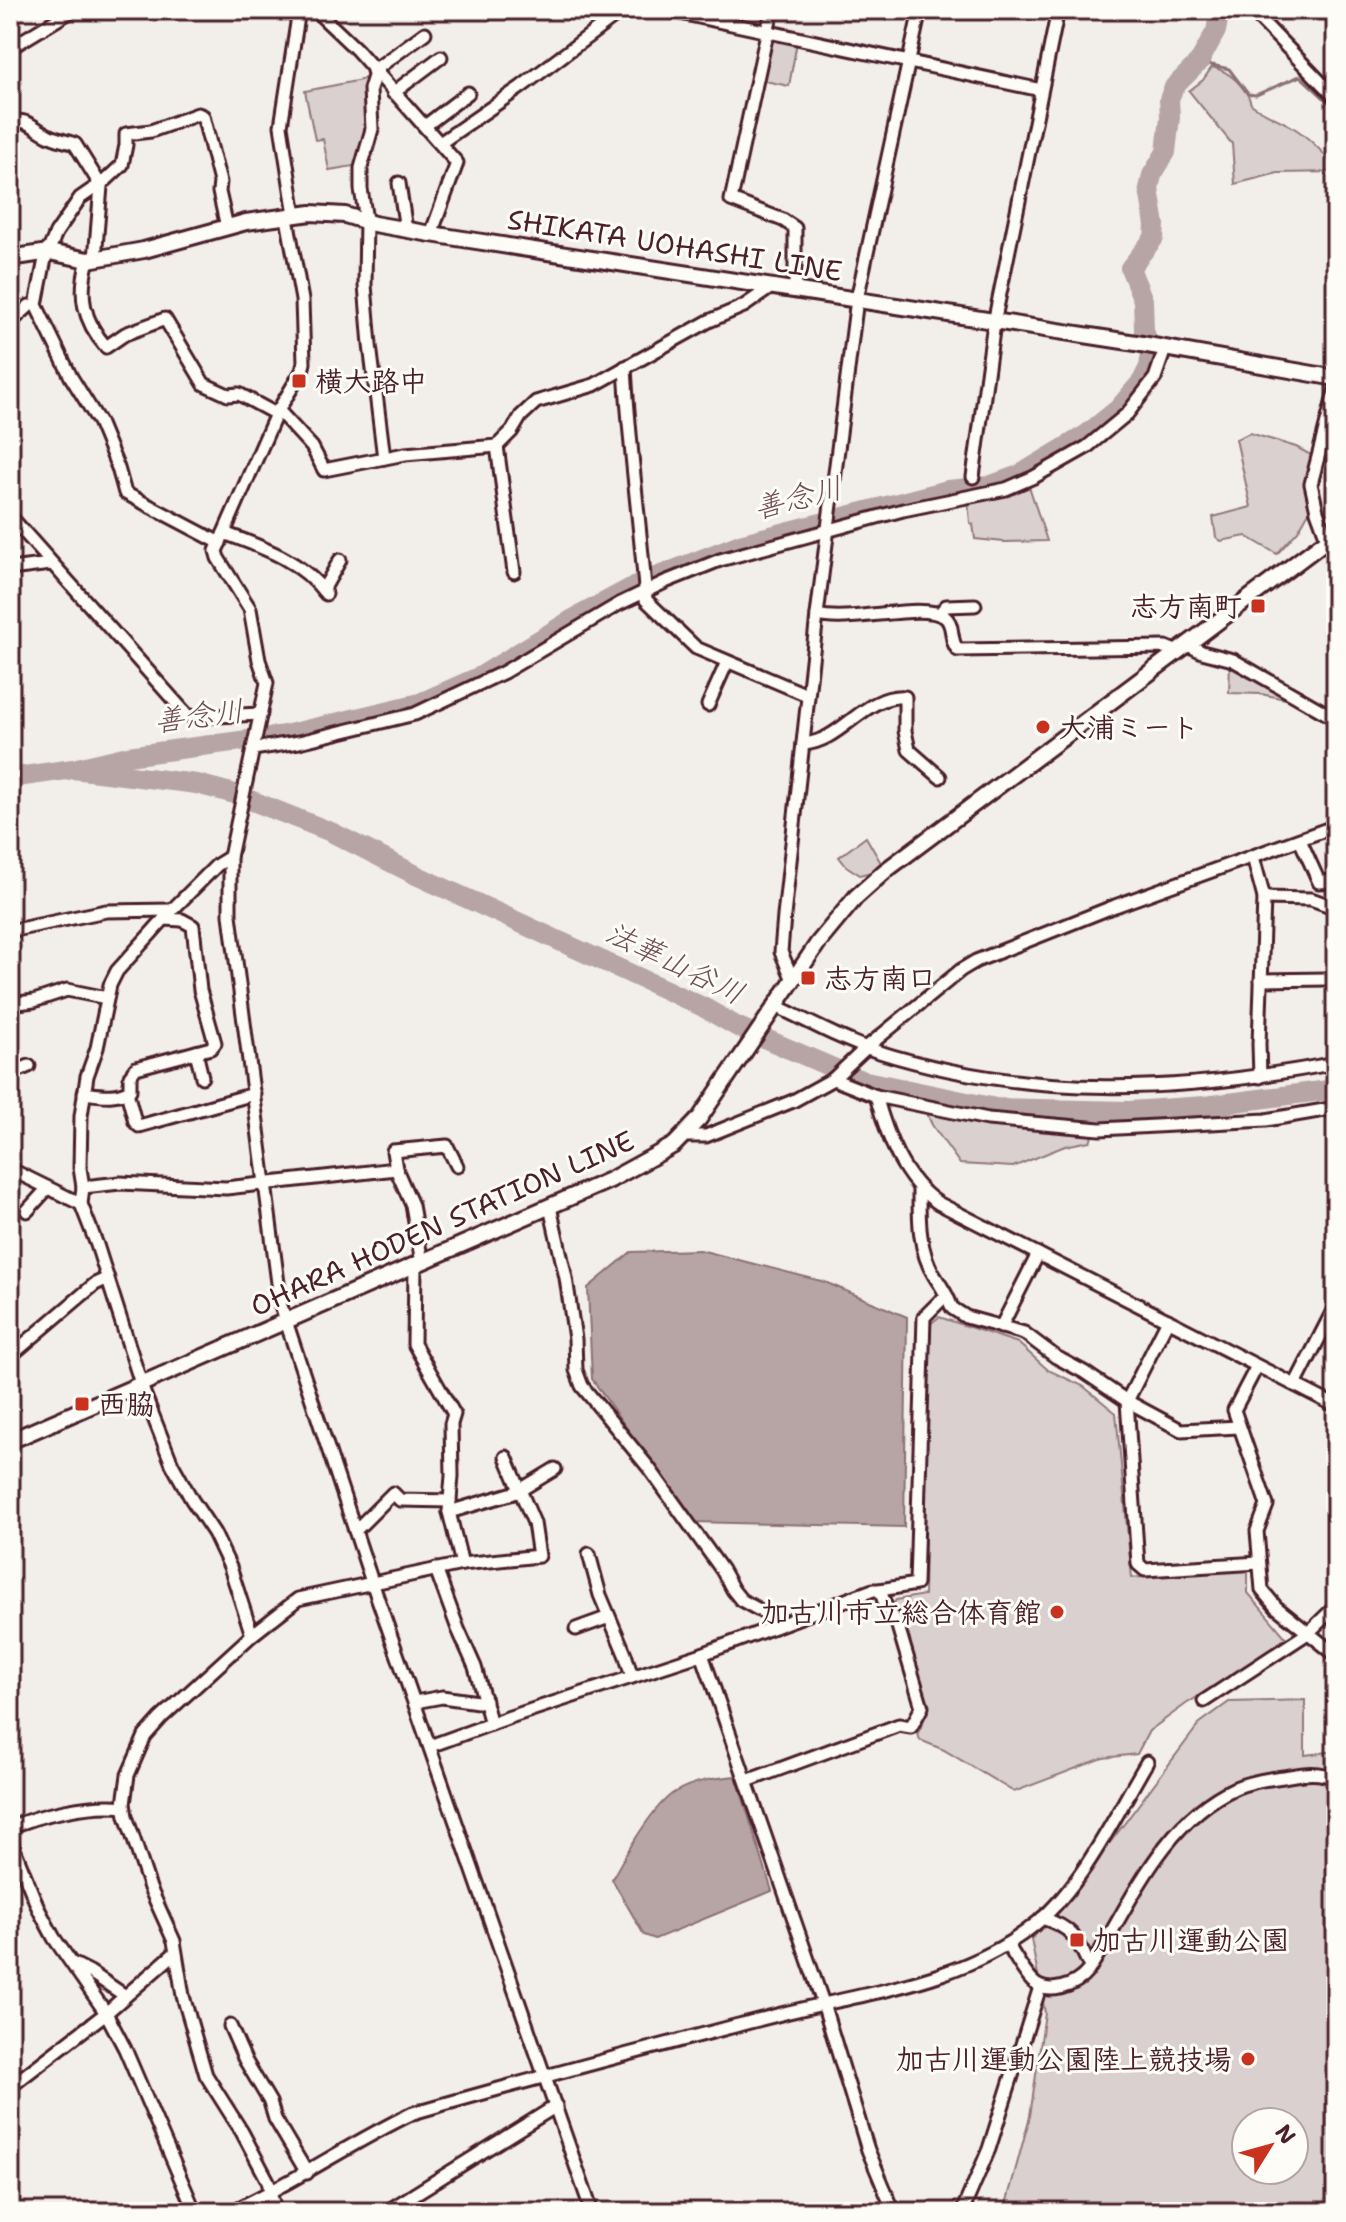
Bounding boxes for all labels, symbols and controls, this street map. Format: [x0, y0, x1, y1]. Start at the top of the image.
street label: SHIKATA UOHASHI LINE [505, 200, 845, 290]
place label: 横大路中 [315, 362, 427, 400]
marker: 横大路中 [290, 372, 308, 390]
water label: 善念川 [749, 467, 847, 528]
place label: 志方南町 [1130, 587, 1242, 625]
marker: 志方南町 [1249, 597, 1267, 615]
water label: 善念川 [152, 690, 246, 741]
place label: 大浦ミート [1059, 708, 1199, 746]
marker: 大浦ミート [1034, 718, 1052, 736]
water label: 法華山谷川 [599, 911, 752, 1014]
place label: 志方南口 [824, 959, 936, 997]
marker: 志方南口 [799, 969, 817, 987]
street label: OHARA HODEN STATION LINE [244, 1121, 640, 1325]
place label: 西脇 [98, 1385, 154, 1423]
marker: 西脇 [73, 1395, 91, 1413]
place label: 加古川市立総合体育館 [761, 1593, 1041, 1631]
marker: 加古川市立総合体育館 [1048, 1603, 1066, 1621]
place label: 加古川運動公園 [1093, 1921, 1289, 1959]
marker: 加古川運動公園 [1068, 1931, 1086, 1949]
place label: 加古川運動公園陸上競技場 [896, 2040, 1232, 2078]
marker: 加古川運動公園陸上競技場 [1239, 2050, 1257, 2068]
north arrow [1230, 2106, 1310, 2186]
text: N [1269, 2119, 1302, 2150]

